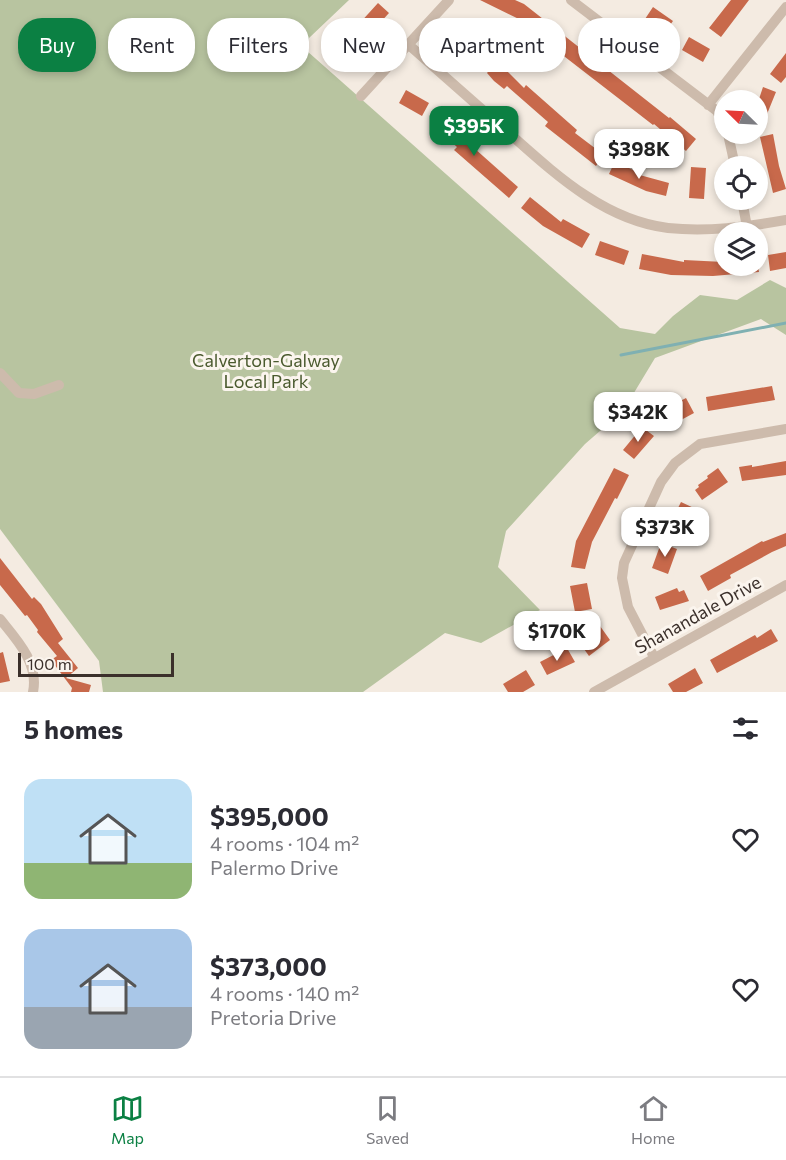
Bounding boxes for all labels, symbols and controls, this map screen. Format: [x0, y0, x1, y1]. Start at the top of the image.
chip: Buy [18, 18, 96, 72]
chip: Rent [108, 18, 195, 72]
chip: Filters [207, 18, 309, 72]
chip: New [321, 18, 407, 72]
chip: Apartment [419, 18, 566, 72]
chip: House [578, 18, 680, 72]
north arrow [714, 90, 768, 144]
map controls [714, 90, 768, 276]
pin: $395K [432, 106, 516, 157]
text: $395K [443, 113, 505, 137]
pin: $398K [597, 129, 681, 180]
text: $398K [608, 136, 670, 160]
button: locate [714, 156, 768, 210]
button: layers [714, 222, 768, 276]
park label: Calverton-Galway Local Park [192, 349, 340, 392]
pin: $342K [596, 392, 680, 443]
text: $342K [608, 399, 668, 423]
pin: $373K [623, 507, 707, 558]
text: $373K [635, 514, 695, 538]
street label: Shanandale Drive [630, 570, 765, 658]
pin: $170K [515, 611, 599, 662]
text: $170K [528, 618, 586, 642]
scale bar [18, 650, 174, 678]
text: 100 m [27, 654, 72, 673]
icon: filters [729, 712, 762, 745]
text: 5 homes [24, 713, 123, 744]
text: $395,000 [210, 800, 329, 831]
icon: home [72, 803, 144, 875]
icon: heart [729, 823, 762, 856]
text: 4 rooms · 104 m² [210, 831, 359, 855]
text: Palermo Drive [210, 855, 338, 879]
text: $373,000 [210, 950, 327, 981]
icon: home [72, 953, 144, 1025]
icon: heart [729, 973, 762, 1006]
text: 4 rooms · 140 m² [210, 981, 359, 1005]
text: Pretoria Drive [210, 1005, 336, 1029]
tab: Map [111, 1092, 144, 1147]
tab: Saved [366, 1092, 409, 1147]
tab: Home [631, 1092, 675, 1147]

